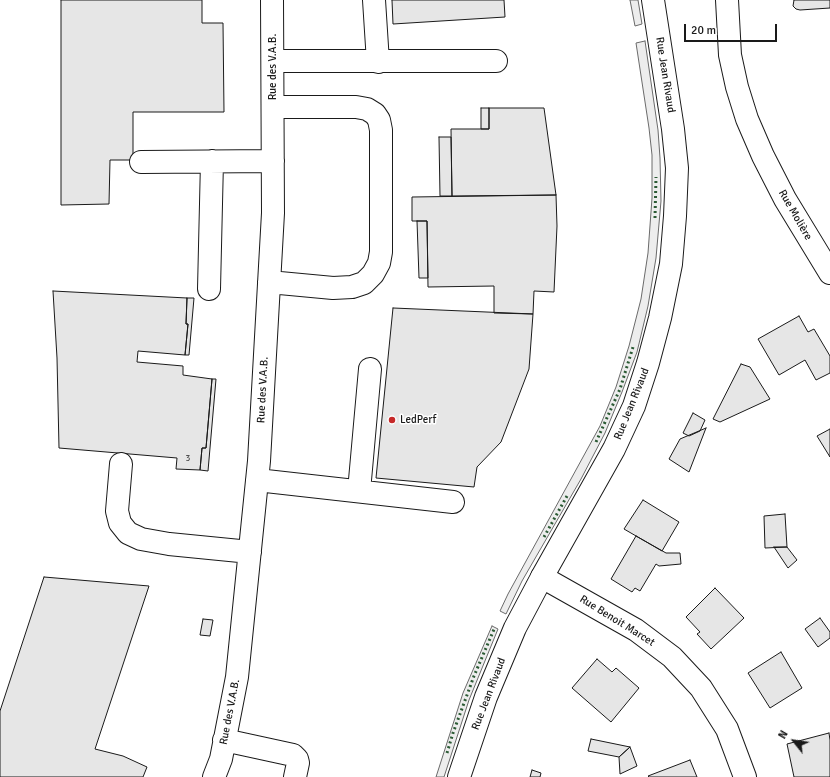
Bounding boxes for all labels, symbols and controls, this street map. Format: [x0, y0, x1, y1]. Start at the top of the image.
scale bar [686, 16, 779, 42]
text: 20 m [691, 23, 716, 38]
street label: Rue des V.A.B. [266, 34, 280, 100]
street label: Rue Jean Rivaud [652, 36, 678, 114]
street label: Rue Molière [775, 187, 815, 243]
street label: Rue des V.A.B. [255, 356, 271, 424]
street label: Rue Jean Rivaud [612, 366, 652, 442]
place label: LedPerf [400, 413, 436, 427]
marker: LedPerf [387, 415, 397, 425]
house number: 3 [186, 454, 190, 464]
street label: Rue Benoit Marcet [577, 593, 657, 649]
street label: Rue Jean Rivaud [469, 656, 509, 732]
street label: Rue des V.A.B. [217, 678, 243, 746]
north arrow [774, 721, 814, 761]
text: N [776, 728, 791, 741]

